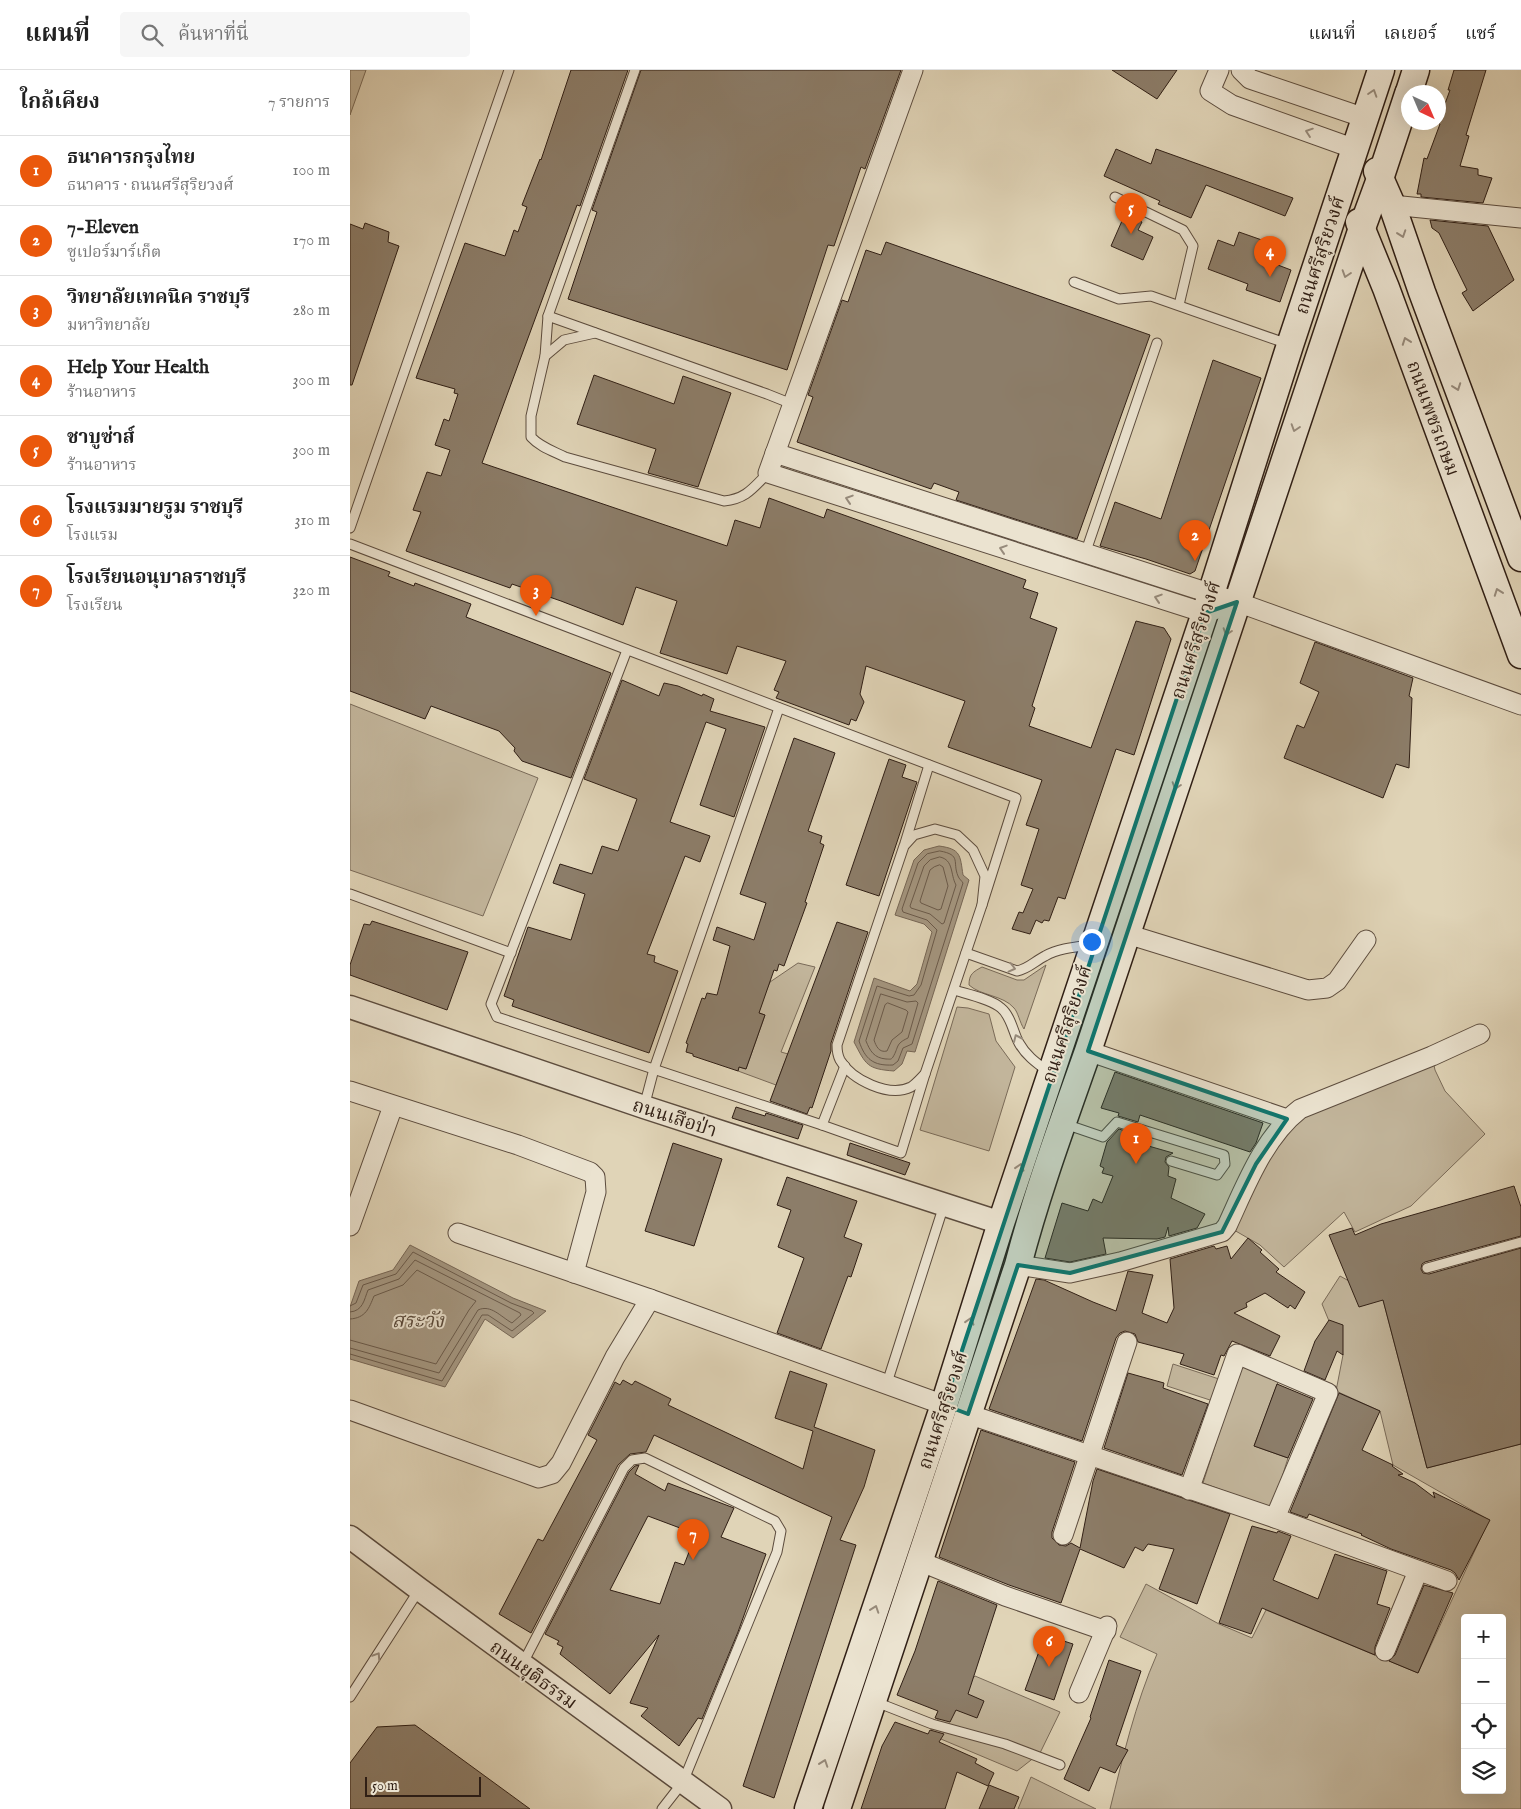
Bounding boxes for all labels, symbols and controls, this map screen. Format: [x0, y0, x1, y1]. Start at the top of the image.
search box [120, 12, 470, 57]
text: แผนที่ [25, 19, 90, 50]
icon: search [138, 21, 166, 49]
text: ค้นหาที่นี่ [178, 23, 249, 47]
text: แผนที่ [1308, 23, 1356, 46]
text: เลเยอร์ [1384, 23, 1437, 46]
text: แชร์ [1465, 23, 1496, 46]
north arrow [1401, 85, 1446, 130]
text: ใกล้เคียง [20, 89, 100, 116]
one-way arrow [1367, 89, 1377, 97]
text: 7 รายการ [268, 93, 330, 113]
one-way arrow [1305, 128, 1313, 138]
text: ธนาคารกรุงไทย [67, 146, 195, 170]
text: 1 [33, 161, 39, 181]
text: 100 m [293, 161, 330, 181]
text: ธนาคาร · ถนนศรีสุริยวงศ์ [67, 176, 234, 196]
pin: 5 [1115, 193, 1147, 234]
street label: ถนนศรีสุริยวงศ์ [1290, 193, 1351, 318]
text: 7-Eleven [67, 216, 139, 240]
one-way arrow [1396, 229, 1406, 238]
text: 2 [32, 231, 40, 251]
text: 170 m [293, 231, 330, 251]
pin: 4 [1254, 236, 1286, 277]
text: ซูเปอร์มาร์เก็ต [67, 243, 161, 263]
one-way arrow [1342, 269, 1352, 278]
text: วิทยาลัยเทคนิค ราชบุรี [67, 286, 250, 310]
text: 3 [33, 301, 39, 321]
text: 280 m [293, 301, 330, 321]
text: มหาวิทยาลัย [67, 316, 151, 336]
one-way arrow [1402, 338, 1412, 346]
text: Help Your Health [67, 356, 209, 380]
street label: ถนนเพชรเกษม [1400, 358, 1464, 480]
text: 4 [32, 371, 40, 391]
text: 300 m [292, 371, 330, 391]
one-way arrow [1452, 382, 1462, 390]
text: ร้านอาหาร [67, 383, 136, 403]
one-way arrow [1291, 423, 1301, 432]
text: ชาบูซ่าส์ [67, 426, 135, 450]
text: 5 [33, 441, 39, 461]
text: 300 m [292, 441, 330, 461]
text: ร้านอาหาร [67, 456, 136, 476]
one-way arrow [845, 495, 853, 505]
text: โรงแรมมายรูม ราชบุรี [67, 496, 243, 520]
text: 6 [33, 511, 39, 531]
text: 310 m [294, 511, 330, 531]
pin: 2 [1179, 520, 1211, 561]
text: โรงแรม [67, 526, 118, 546]
one-way arrow [1000, 545, 1008, 555]
text: โรงเรียนอนุบาลราชบุรี [67, 566, 246, 590]
pin: 3 [520, 575, 552, 616]
street label: ถนนศรีสุริยวงศ์ [1166, 578, 1227, 703]
text: 7 [32, 581, 40, 601]
text: 320 m [293, 581, 330, 601]
one-way arrow [1494, 589, 1504, 597]
one-way arrow [1154, 594, 1163, 604]
text: โรงเรียน [67, 596, 123, 616]
one-way arrow [1223, 627, 1233, 636]
one-way arrow [1172, 782, 1182, 790]
your location [1079, 929, 1105, 955]
one-way arrow [1008, 962, 1016, 973]
street label: ถนนศรีสุริยวงศ์ [1037, 962, 1098, 1087]
one-way arrow [1013, 1034, 1024, 1043]
street label: ถนนเสือป่า [629, 1094, 720, 1144]
pin: 1 [1120, 1123, 1152, 1164]
one-way arrow [1015, 1163, 1025, 1172]
water label: สระวัง [392, 1309, 445, 1334]
one-way arrow [964, 1318, 974, 1326]
street label: ถนนศรีสุริยวงศ์ [913, 1348, 974, 1473]
pin: 7 [677, 1519, 709, 1560]
one-way arrow [870, 1605, 880, 1614]
map controls [1461, 1614, 1506, 1794]
button: + [1461, 1614, 1506, 1659]
pin: 6 [1033, 1626, 1065, 1667]
street label: ถนนยุติธรรม [484, 1636, 581, 1715]
one-way arrow [370, 1652, 380, 1661]
button: − [1461, 1659, 1506, 1704]
button: locate [1461, 1704, 1506, 1749]
button: layers [1461, 1749, 1506, 1794]
one-way arrow [818, 1759, 828, 1768]
scale bar [365, 1774, 481, 1797]
text: 50 m [372, 1777, 398, 1795]

